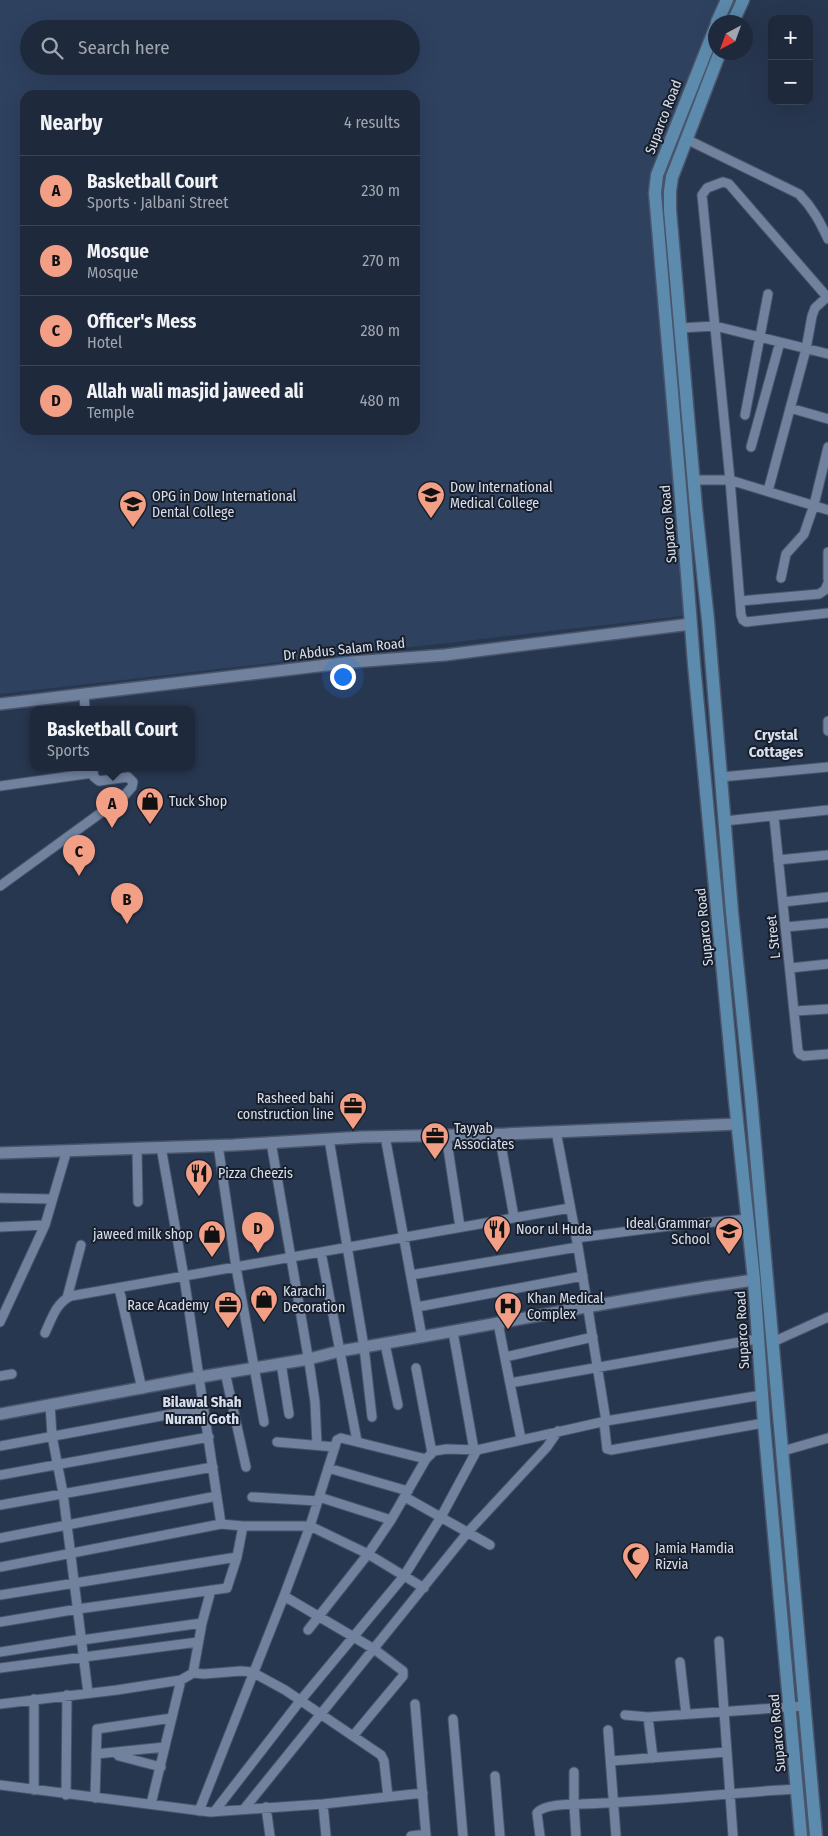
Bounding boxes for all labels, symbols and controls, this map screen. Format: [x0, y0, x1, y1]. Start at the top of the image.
north arrow [708, 15, 753, 60]
map controls [768, 15, 813, 105]
button: + [768, 15, 813, 60]
search box [20, 20, 420, 75]
icon: search [38, 34, 66, 62]
text: Search here [78, 36, 170, 59]
button: − [768, 60, 813, 105]
street label: Suparco Road [641, 78, 685, 157]
text: Nearby [40, 110, 102, 136]
text: 4 results [344, 113, 400, 132]
text: Basketball Court [87, 170, 218, 193]
text: A [52, 181, 60, 200]
text: 230 m [361, 181, 400, 200]
text: Sports · Jalbani Street [87, 193, 228, 212]
text: Mosque [87, 240, 149, 263]
text: B [52, 251, 60, 270]
text: 270 m [362, 251, 400, 270]
text: Mosque [87, 263, 138, 282]
text: Officer's Mess [87, 310, 196, 333]
text: C [52, 321, 60, 340]
text: 280 m [361, 321, 400, 340]
text: Hotel [87, 333, 122, 352]
text: Allah wali masjid jaweed ali [87, 380, 304, 403]
text: D [51, 391, 61, 410]
text: 480 m [360, 391, 400, 410]
text: Temple [87, 403, 134, 422]
place label: Dow International Medical College [450, 479, 553, 512]
school or university icon: Dow International Medical College [416, 480, 446, 519]
street label: Suparco Road [657, 484, 680, 564]
place label: OPG in Dow International Dental College [152, 488, 297, 521]
school or university icon: OPG in Dow International Dental College [118, 489, 148, 528]
street label: Dr Abdus Salam Road [282, 635, 406, 664]
your location [330, 664, 356, 690]
popup [30, 706, 195, 771]
text: Basketball Court [47, 718, 178, 741]
district label: Crystal Cottages [749, 726, 804, 761]
text: Sports [47, 741, 90, 760]
shop icon: Tuck Shop [135, 786, 165, 825]
pin: A [96, 787, 128, 828]
place label: Tuck Shop [169, 793, 227, 810]
pin: C [63, 835, 95, 876]
pin: B [111, 883, 143, 924]
street label: Suparco Road [692, 887, 717, 967]
street label: L Street [763, 914, 784, 960]
place label: Rasheed bahi construction line [237, 1090, 334, 1123]
office icon: Rasheed bahi construction line [338, 1091, 368, 1130]
place label: Tayyab Associates [454, 1120, 514, 1153]
office icon: Tayyab Associates [420, 1121, 450, 1160]
restaurant icon: Pizza Cheezis [184, 1158, 214, 1197]
place label: Pizza Cheezis [218, 1165, 293, 1182]
pin: D [242, 1212, 274, 1253]
restaurant icon: Noor ul Huda [482, 1214, 512, 1253]
place label: Ideal Grammar School [626, 1215, 710, 1248]
school or university icon: Ideal Grammar School [714, 1216, 744, 1255]
shop icon: jaweed milk shop [197, 1219, 227, 1258]
place label: Noor ul Huda [516, 1221, 592, 1238]
place label: jaweed milk shop [92, 1226, 193, 1243]
place label: Karachi Decoration [283, 1283, 345, 1316]
shop icon: Karachi Decoration [249, 1284, 279, 1323]
office icon: Race Academy [213, 1290, 243, 1329]
place label: Khan Medical Complex [527, 1290, 604, 1323]
street label: Suparco Road [732, 1290, 753, 1370]
hospital icon: Khan Medical Complex [493, 1291, 523, 1330]
place label: Race Academy [127, 1297, 210, 1314]
district label: Bilawal Shah Nurani Goth [162, 1393, 242, 1428]
place label: Jamia Hamdia Rizvia [655, 1540, 734, 1573]
mosque icon: Jamia Hamdia Rizvia [621, 1541, 651, 1580]
street label: Suparco Road [766, 1693, 789, 1773]

